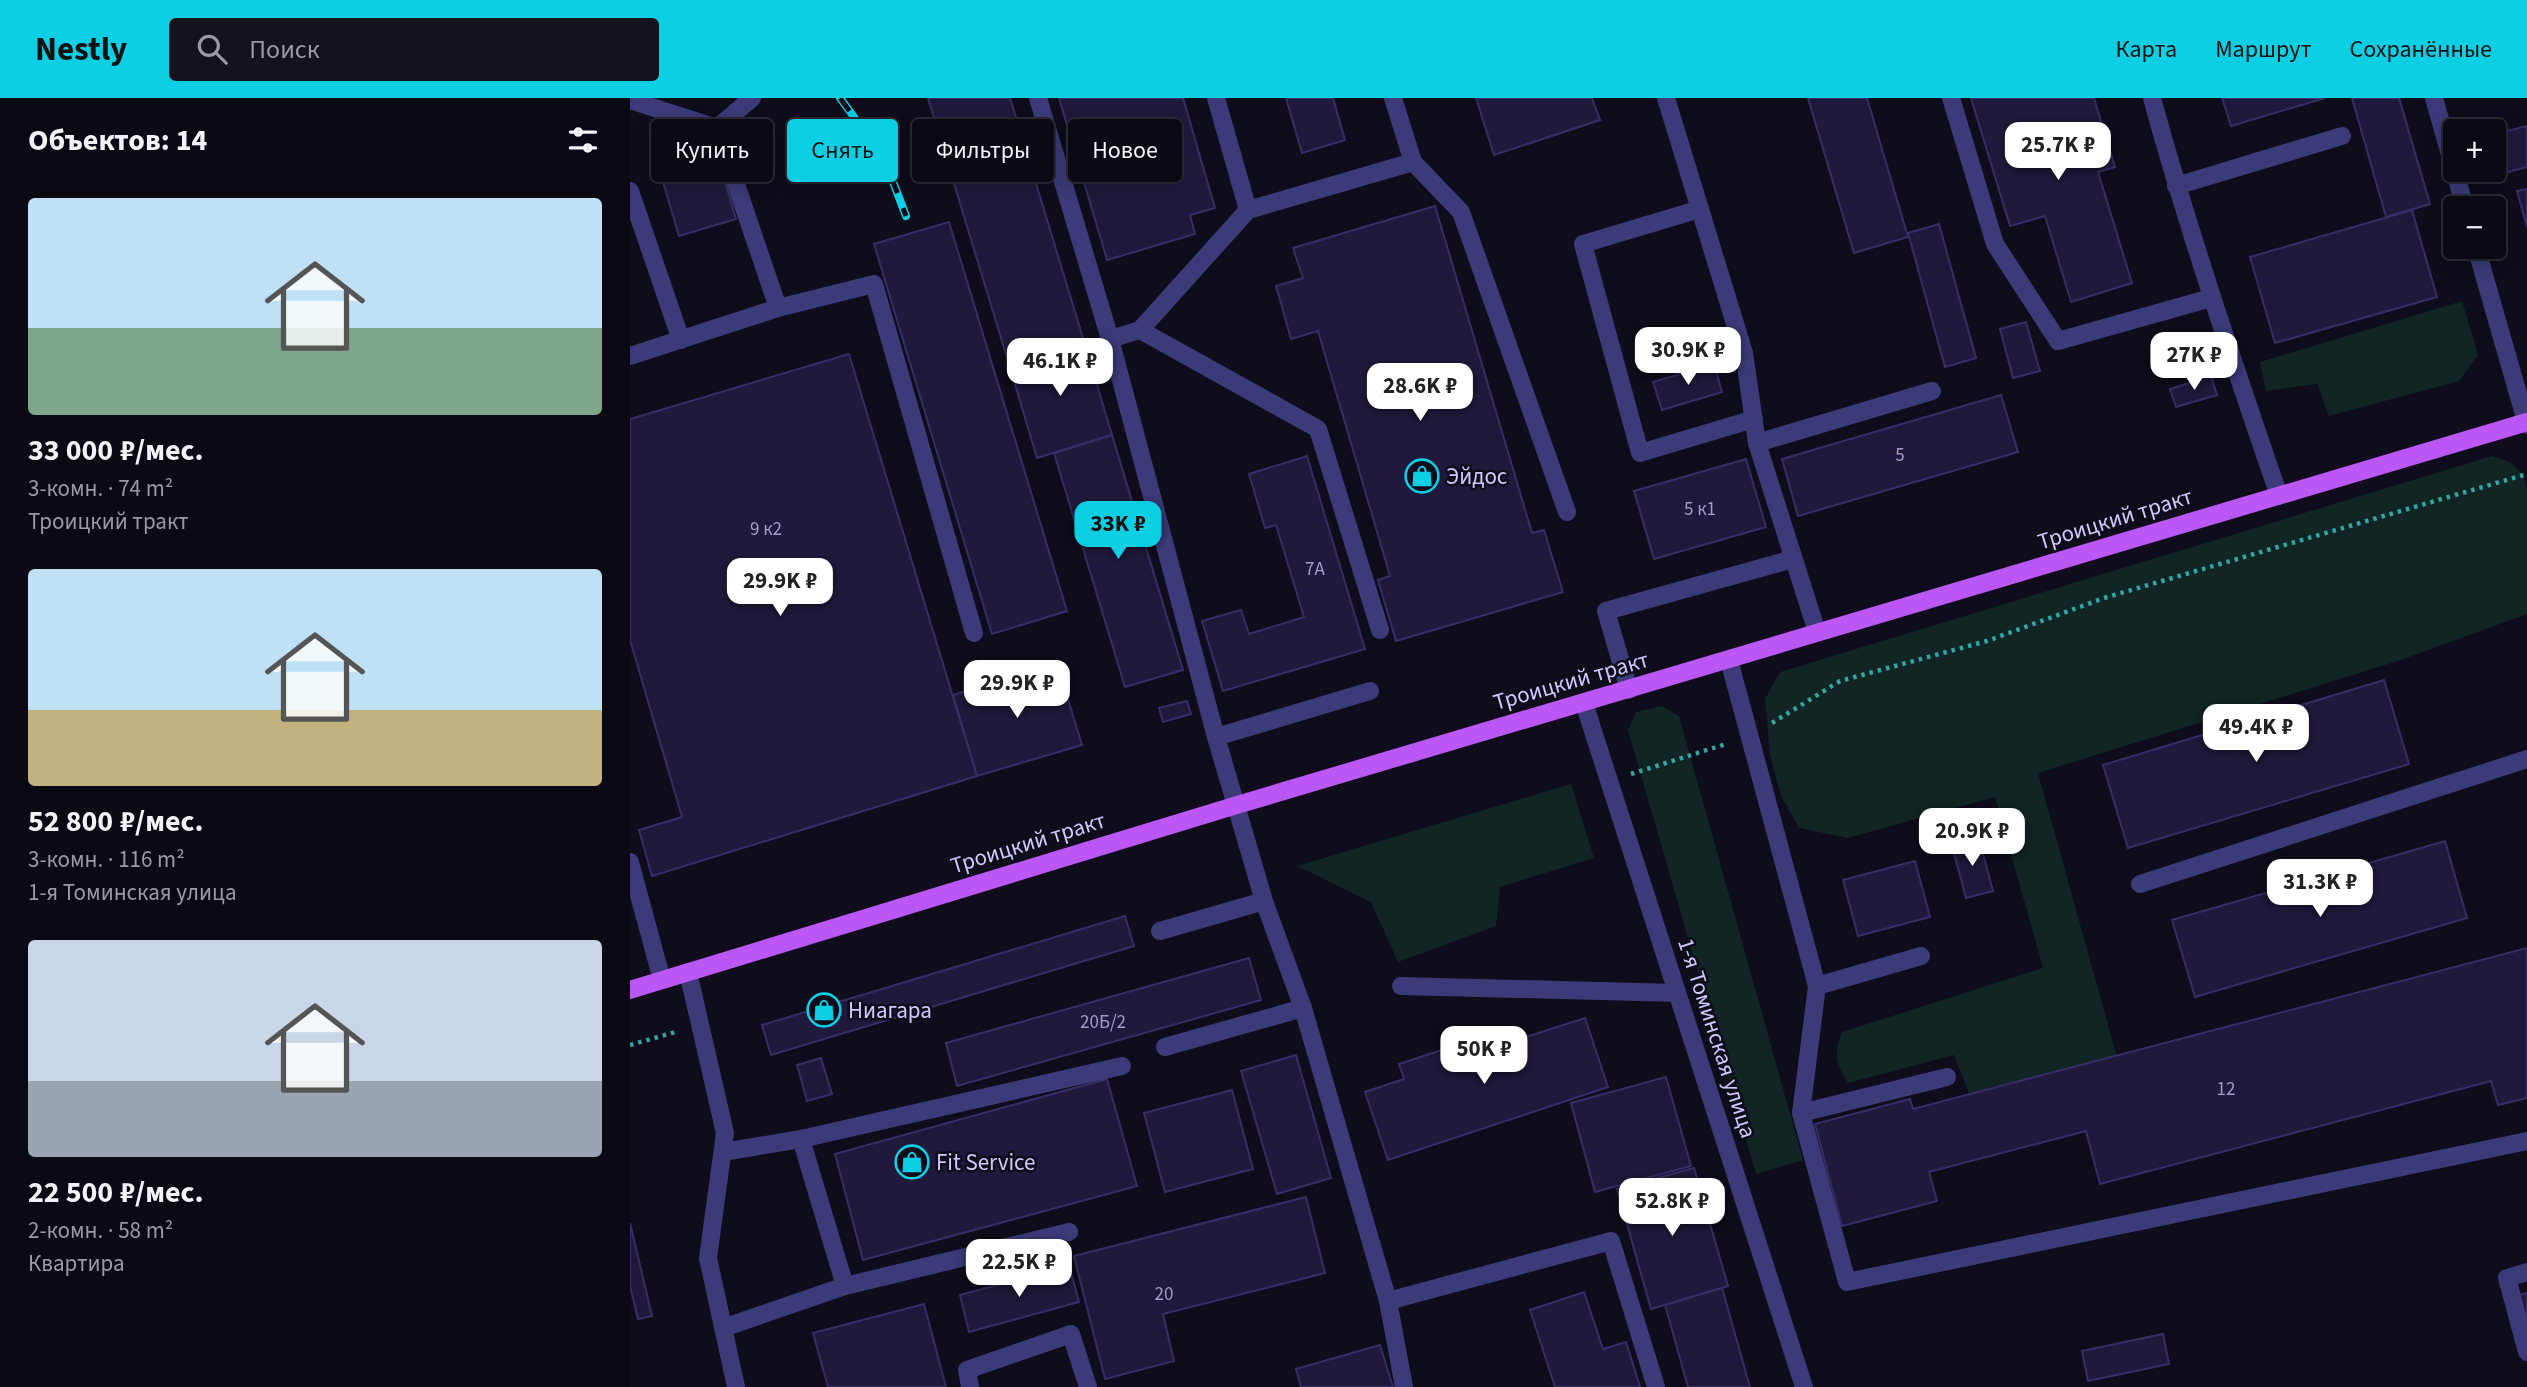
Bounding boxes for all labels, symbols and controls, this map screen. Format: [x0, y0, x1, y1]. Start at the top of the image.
search box [169, 18, 659, 81]
text: Nestly [35, 26, 127, 73]
icon: search [193, 30, 231, 68]
text: Поиск [249, 31, 320, 68]
text: Карта [2116, 32, 2177, 67]
text: Маршрут [2215, 32, 2311, 67]
text: Сохранённые [2349, 32, 2492, 67]
text: Объектов: 14 [28, 119, 207, 162]
chip: Купить [651, 119, 773, 182]
chip: Снять [787, 119, 898, 182]
chip: Фильтры [912, 119, 1054, 182]
chip: Новое [1068, 119, 1182, 182]
map controls [2443, 119, 2506, 259]
button: + [2443, 119, 2506, 182]
icon: filters [564, 121, 602, 159]
pin: 25.7K ₽ [1993, 122, 2123, 182]
text: 25.7K ₽ [2021, 128, 2095, 161]
button: − [2443, 196, 2506, 259]
icon: home [252, 243, 378, 369]
pin: 30.9K ₽ [1623, 328, 1753, 387]
pin: 27K ₽ [2145, 332, 2243, 392]
text: 30.9K ₽ [1651, 333, 1725, 366]
pin: 46.1K ₽ [995, 338, 1125, 398]
text: 27K ₽ [2166, 338, 2222, 371]
text: 46.1K ₽ [1023, 344, 1097, 377]
pin: 28.6K ₽ [1355, 364, 1485, 423]
text: 28.6K ₽ [1383, 369, 1457, 402]
text: 33 000 ₽/мес. [28, 429, 204, 472]
house number: 5 [1895, 442, 1905, 469]
shop icon: Эйдос [1403, 457, 1441, 495]
place label: Эйдос [1446, 460, 1507, 493]
text: 3-комн. · 74 m² [28, 472, 173, 505]
street label: Троицкий тракт [2033, 480, 2197, 558]
house number: 5 к1 [1684, 496, 1716, 523]
pin: 33K ₽ [1069, 502, 1167, 561]
text: Троицкий тракт [28, 505, 188, 538]
text: 33K ₽ [1090, 507, 1146, 540]
house number: 9 к2 [750, 516, 782, 543]
house number: 7А [1305, 556, 1326, 583]
pin: 29.9K ₽ [715, 559, 845, 618]
text: 29.9K ₽ [743, 564, 817, 597]
icon: home [252, 614, 378, 740]
street label: Троицкий тракт [1489, 643, 1653, 719]
pin: 29.9K ₽ [952, 660, 1082, 720]
text: 29.9K ₽ [980, 666, 1054, 699]
pin: 49.4K ₽ [2191, 704, 2321, 764]
text: 49.4K ₽ [2219, 710, 2293, 743]
text: 52 800 ₽/мес. [28, 800, 204, 843]
street label: Троицкий тракт [946, 804, 1110, 882]
pin: 20.9K ₽ [1907, 808, 2037, 868]
text: 20.9K ₽ [1935, 814, 2009, 847]
text: 3-комн. · 116 m² [28, 843, 185, 876]
pin: 31.3K ₽ [2255, 860, 2385, 919]
text: 31.3K ₽ [2283, 865, 2357, 898]
text: 1-я Томинская улица [28, 876, 237, 909]
street label: 1-я Томинская улица [1669, 934, 1765, 1142]
icon: home [252, 985, 378, 1111]
shop icon: Ниагара [805, 991, 843, 1029]
place label: Ниагара [848, 994, 932, 1027]
house number: 20Б/2 [1080, 1009, 1126, 1036]
pin: 50K ₽ [1435, 1026, 1533, 1086]
text: 50K ₽ [1456, 1032, 1512, 1065]
house number: 12 [2217, 1076, 2235, 1103]
shop icon: Fit Service [893, 1143, 931, 1181]
place label: Fit Service [936, 1146, 1035, 1179]
text: 22 500 ₽/мес. [28, 1171, 204, 1214]
pin: 52.8K ₽ [1607, 1178, 1737, 1238]
text: 52.8K ₽ [1635, 1184, 1709, 1217]
text: 2-комн. · 58 m² [28, 1214, 173, 1247]
pin: 22.5K ₽ [954, 1240, 1084, 1299]
text: 22.5K ₽ [982, 1245, 1056, 1278]
text: Квартира [28, 1247, 125, 1280]
house number: 20 [1155, 1281, 1173, 1308]

